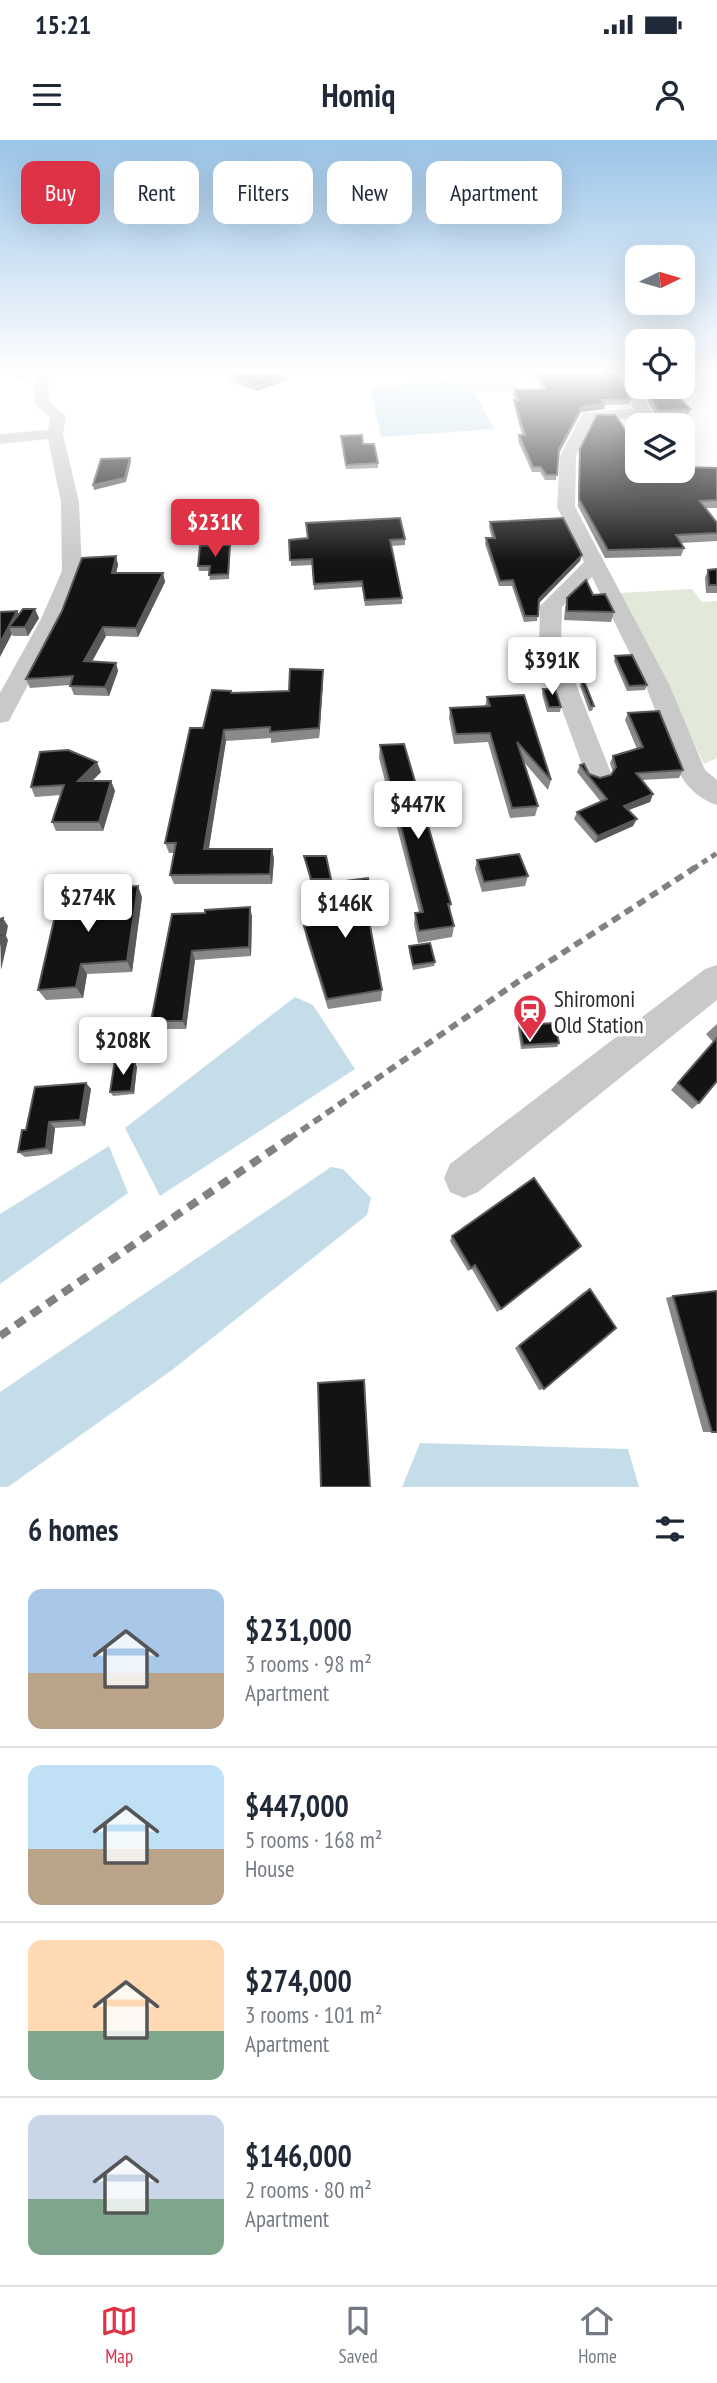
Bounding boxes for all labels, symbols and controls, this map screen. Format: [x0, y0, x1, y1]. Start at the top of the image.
text: 15:21 [35, 8, 91, 41]
text: Homiq [322, 74, 395, 116]
icon: menu [28, 76, 66, 114]
icon: person [651, 76, 689, 114]
chip: Buy [21, 161, 100, 224]
chip: Rent [114, 161, 199, 224]
chip: Filters [213, 161, 313, 224]
chip: New [327, 161, 412, 224]
chip: Apartment [426, 161, 562, 224]
north arrow [625, 245, 695, 315]
map controls [625, 245, 695, 483]
button: locate [625, 329, 695, 399]
button: layers [625, 413, 695, 483]
pin: $231K [166, 500, 264, 559]
text: $231K [187, 507, 243, 536]
pin: $391K [503, 638, 601, 697]
text: $391K [524, 645, 580, 674]
pin: $447K [369, 782, 467, 841]
text: $447K [390, 789, 446, 818]
pin: $274K [39, 874, 137, 934]
pin: $146K [296, 880, 394, 940]
text: $274K [60, 882, 116, 911]
text: $146K [317, 888, 373, 917]
place label: Shiromoni Old Station [554, 984, 644, 1039]
station icon: Shiromoni Old Station [511, 992, 549, 1041]
pin: $208K [74, 1018, 172, 1077]
text: $208K [95, 1025, 151, 1054]
text: 6 homes [28, 1510, 119, 1549]
icon: filters [651, 1510, 689, 1548]
text: $231,000 [245, 1610, 352, 1649]
icon: home [84, 1617, 168, 1701]
text: 3 rooms · 98 m² [245, 1649, 372, 1678]
text: Apartment [245, 1678, 329, 1707]
text: $447,000 [245, 1786, 349, 1825]
icon: home [84, 1793, 168, 1877]
text: 5 rooms · 168 m² [245, 1825, 382, 1854]
text: House [245, 1854, 295, 1883]
text: $274,000 [245, 1961, 352, 2000]
icon: home [84, 1968, 168, 2052]
text: 3 rooms · 101 m² [245, 2000, 382, 2029]
text: Apartment [245, 2029, 329, 2058]
text: $146,000 [245, 2136, 352, 2175]
icon: home [84, 2143, 168, 2227]
text: 2 rooms · 80 m² [245, 2175, 372, 2204]
text: Apartment [245, 2204, 329, 2233]
tab: Map [100, 2302, 138, 2368]
tab: Saved [339, 2302, 378, 2368]
tab: Home [578, 2302, 617, 2368]

